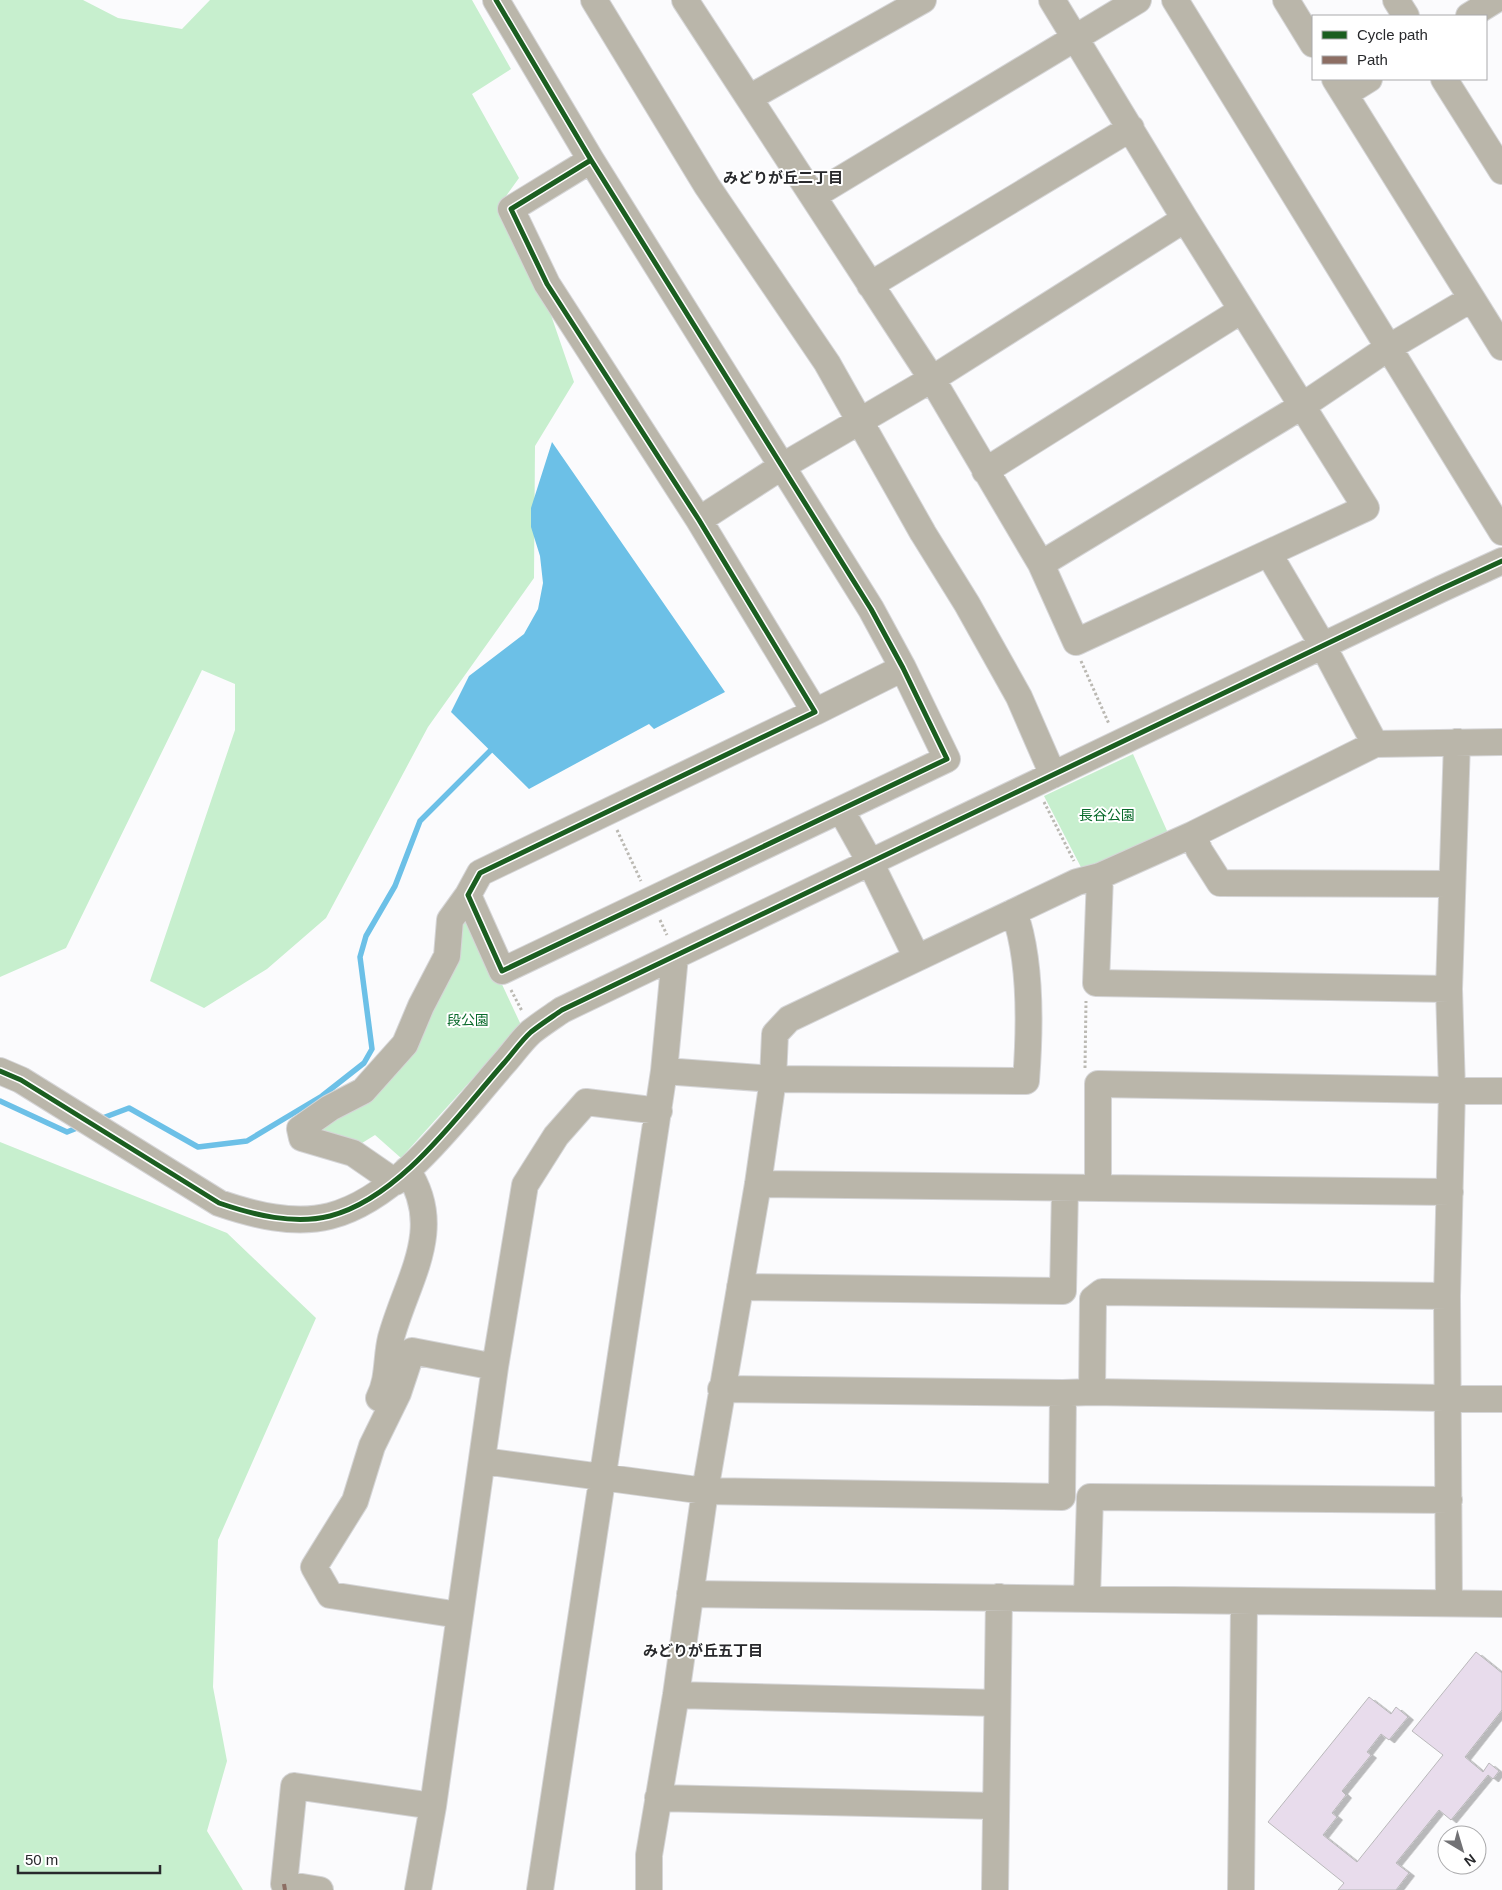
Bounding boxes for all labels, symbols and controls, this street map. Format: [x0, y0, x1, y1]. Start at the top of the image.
legend [1312, 15, 1487, 80]
text: Cycle path [1357, 26, 1428, 43]
text: Path [1357, 51, 1388, 68]
district label: みどりが丘二丁目 [723, 169, 843, 186]
park label: 長谷公園 [1079, 807, 1135, 823]
park label: 段公園 [447, 1012, 489, 1028]
district label: みどりが丘五丁目 [643, 1642, 763, 1659]
north arrow [1437, 1825, 1487, 1875]
scale bar [18, 1842, 160, 1874]
text: 50 m [25, 1851, 58, 1868]
text: N [1461, 1851, 1479, 1870]

